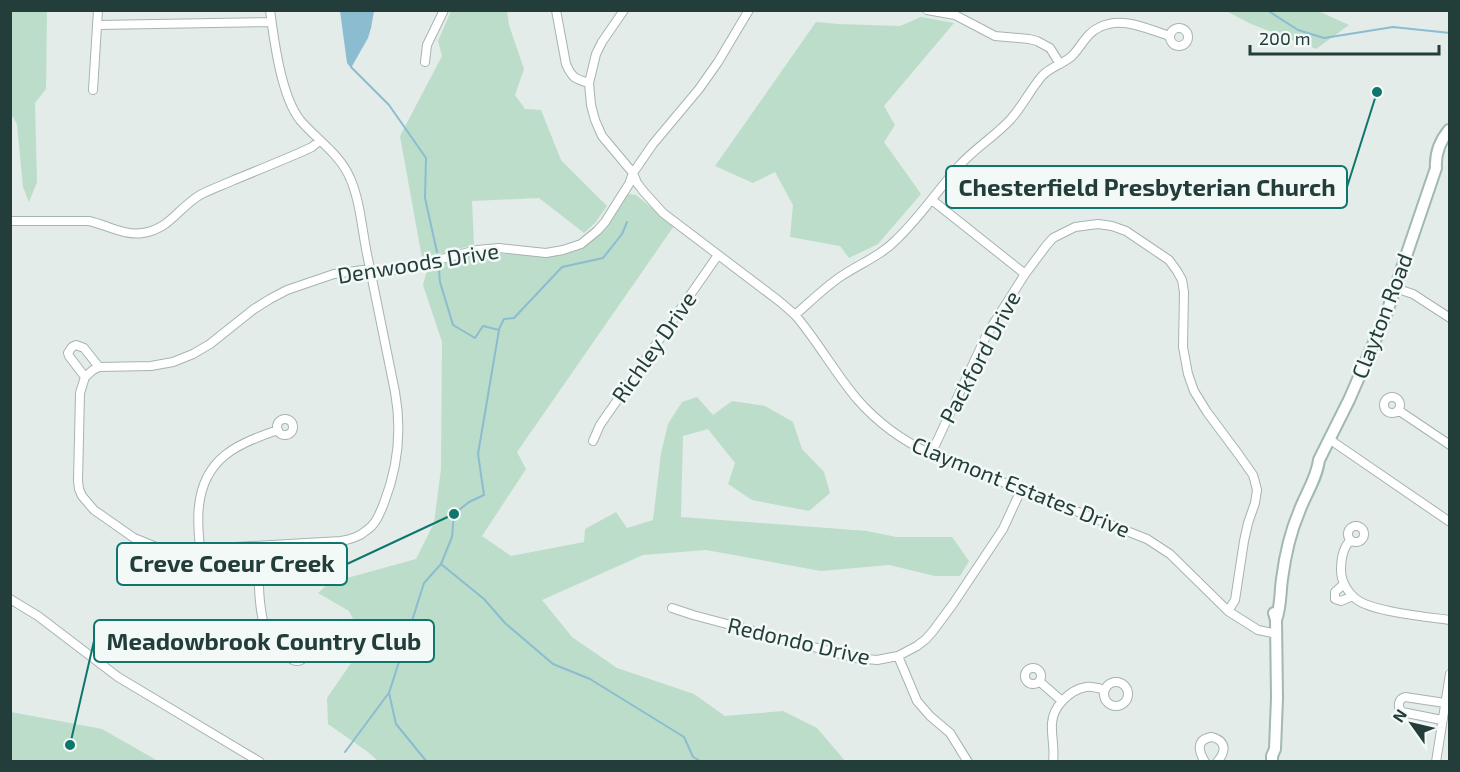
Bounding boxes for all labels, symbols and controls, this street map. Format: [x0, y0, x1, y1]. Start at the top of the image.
scale bar [1250, 18, 1439, 56]
text: 200 m [1259, 27, 1311, 49]
callout: Chesterfield Presbyterian Church [946, 166, 1347, 208]
text: Chesterfield Presbyterian Church [958, 172, 1336, 201]
street label: Denwoods Drive [335, 236, 500, 288]
street label: Clayton Road [1345, 249, 1417, 382]
street label: Richley Drive [605, 286, 701, 407]
street label: Packford Drive [933, 286, 1025, 427]
street label: Claymont Estates Drive [908, 430, 1134, 542]
callout: Creve Coeur Creek [117, 543, 347, 585]
text: Creve Coeur Creek [129, 548, 335, 577]
street label: Redondo Drive [725, 611, 873, 669]
callout: Meadowbrook Country Club [94, 620, 434, 662]
text: Meadowbrook Country Club [107, 626, 421, 655]
north arrow [1382, 694, 1442, 754]
text: N [1388, 705, 1410, 725]

